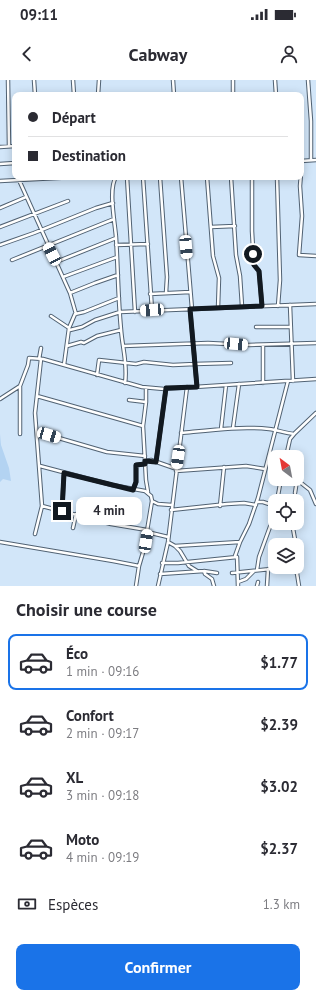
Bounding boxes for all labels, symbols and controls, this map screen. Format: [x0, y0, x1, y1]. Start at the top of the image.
text: 09:11 [20, 5, 58, 24]
icon: back [16, 43, 38, 65]
text: Cabway [129, 43, 187, 66]
icon: person [278, 43, 300, 65]
text: Départ [52, 108, 96, 127]
text: Destination [52, 146, 126, 165]
car [179, 235, 193, 259]
car [41, 241, 63, 267]
route start [244, 245, 262, 263]
car [140, 303, 164, 317]
car [224, 337, 248, 351]
car [36, 426, 62, 444]
car [170, 444, 186, 470]
north arrow [268, 450, 304, 486]
map controls [268, 450, 304, 574]
button: locate [268, 494, 304, 530]
callout: 4 min [76, 497, 142, 525]
route end [53, 502, 71, 520]
text: 4 min [93, 502, 125, 519]
car [138, 528, 154, 554]
button: layers [268, 538, 304, 574]
text: Choisir une course [16, 598, 157, 621]
icon: car [18, 644, 54, 680]
text: Éco [66, 644, 88, 663]
text: $1.77 [260, 653, 298, 672]
text: 1 min · 09:16 [66, 663, 139, 680]
icon: car [18, 706, 54, 742]
text: Confort [66, 706, 114, 725]
text: $2.39 [260, 715, 298, 734]
text: 2 min · 09:17 [66, 725, 139, 742]
icon: car [18, 768, 54, 804]
text: XL [66, 768, 83, 787]
text: $3.02 [260, 777, 298, 796]
text: 3 min · 09:18 [66, 787, 139, 804]
icon: car [18, 830, 54, 866]
text: Moto [66, 830, 99, 849]
text: $2.37 [260, 839, 298, 858]
text: 4 min · 09:19 [66, 849, 139, 866]
icon: cash [16, 893, 38, 915]
text: Espèces [48, 895, 98, 914]
text: 1.3 km [263, 896, 300, 913]
button: Confirmer [16, 944, 300, 990]

